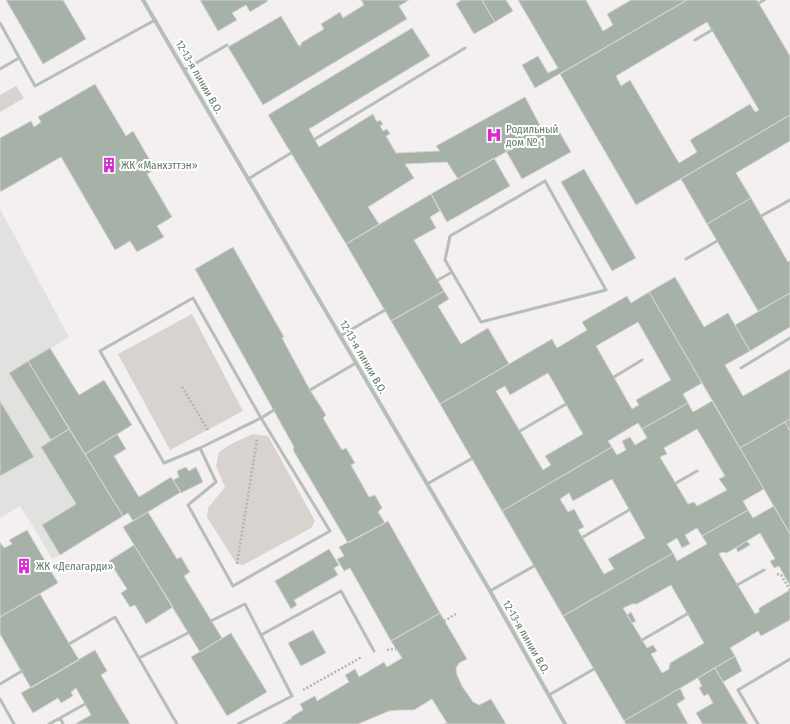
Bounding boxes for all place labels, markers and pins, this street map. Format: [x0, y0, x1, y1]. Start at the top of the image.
place label: Родильный дом № 1 [506, 123, 558, 149]
hospital icon: Родильный дом № 1 [485, 126, 503, 144]
building icon: ЖК «Манхэттэн» [100, 156, 118, 174]
place label: ЖК «Манхэттэн» [121, 159, 198, 172]
building icon: ЖК «Делагарди» [15, 557, 33, 575]
place label: ЖК «Делагарди» [36, 560, 113, 573]

